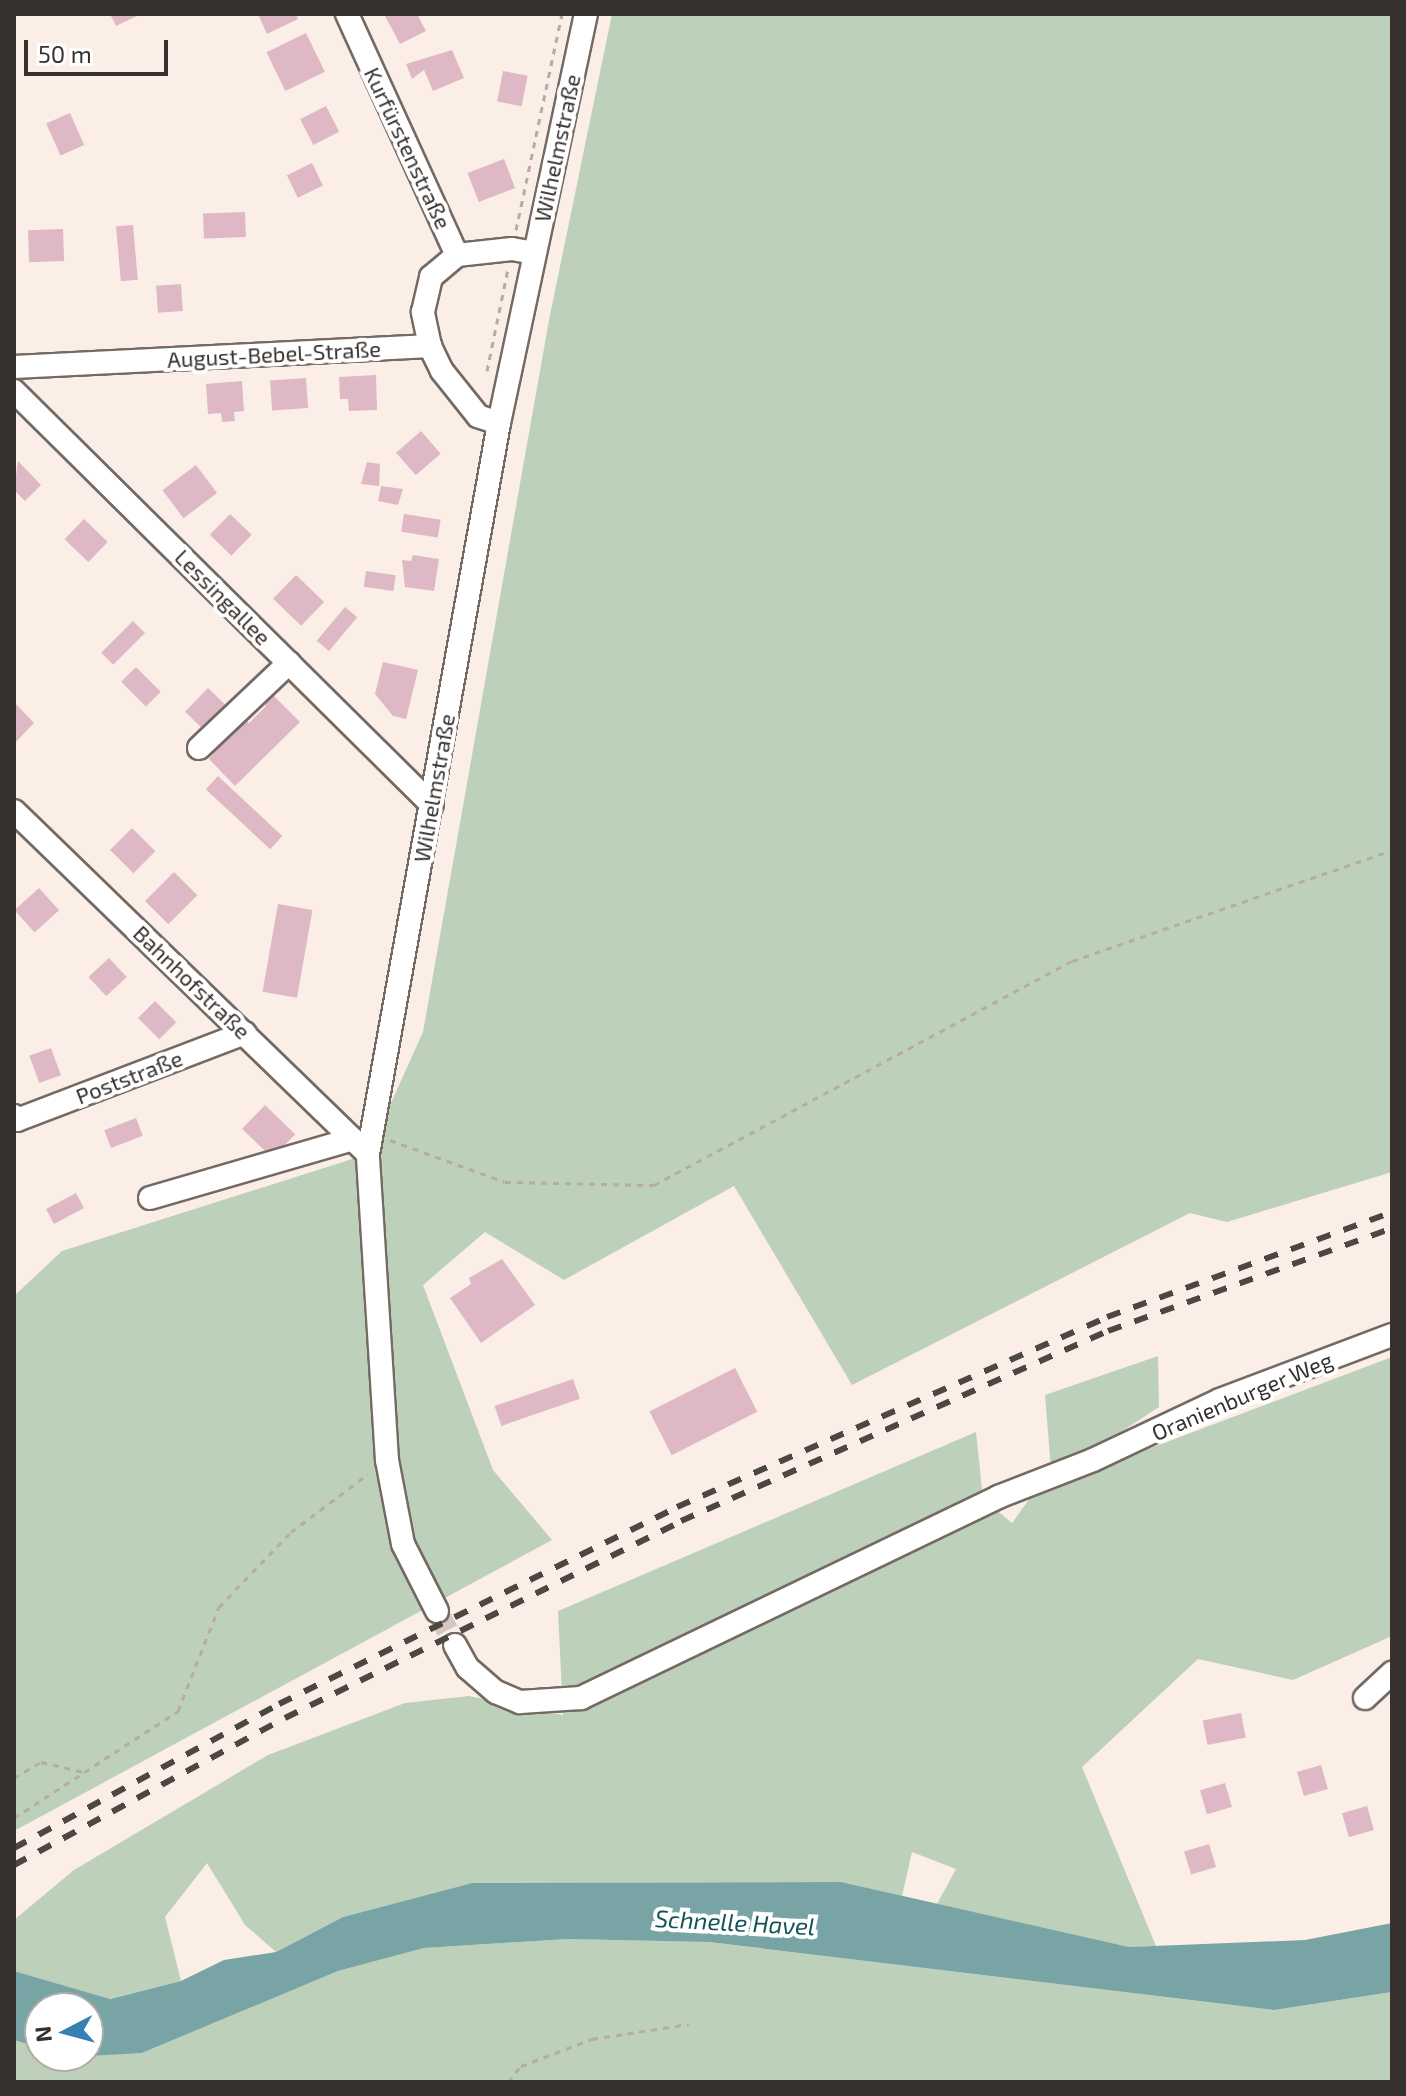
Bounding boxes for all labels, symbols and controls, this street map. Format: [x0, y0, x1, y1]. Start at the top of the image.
scale bar [28, 24, 172, 74]
text: 50 m [38, 39, 92, 68]
street label: Kurfürstenstraße [359, 63, 457, 233]
street label: Wilhelmstraße [528, 72, 586, 224]
street label: August-Bebel-Straße [166, 335, 382, 373]
street label: Lessingallee [170, 544, 276, 650]
street label: Wilhelmstraße [408, 712, 460, 864]
street label: Bahnhofstraße [128, 920, 256, 1044]
street label: Poststraße [72, 1045, 186, 1109]
street label: Oranienburger Weg [1147, 1346, 1337, 1446]
water label: Schnelle Havel [654, 1903, 816, 1941]
north arrow [24, 1992, 104, 2072]
text: N [28, 2025, 56, 2044]

